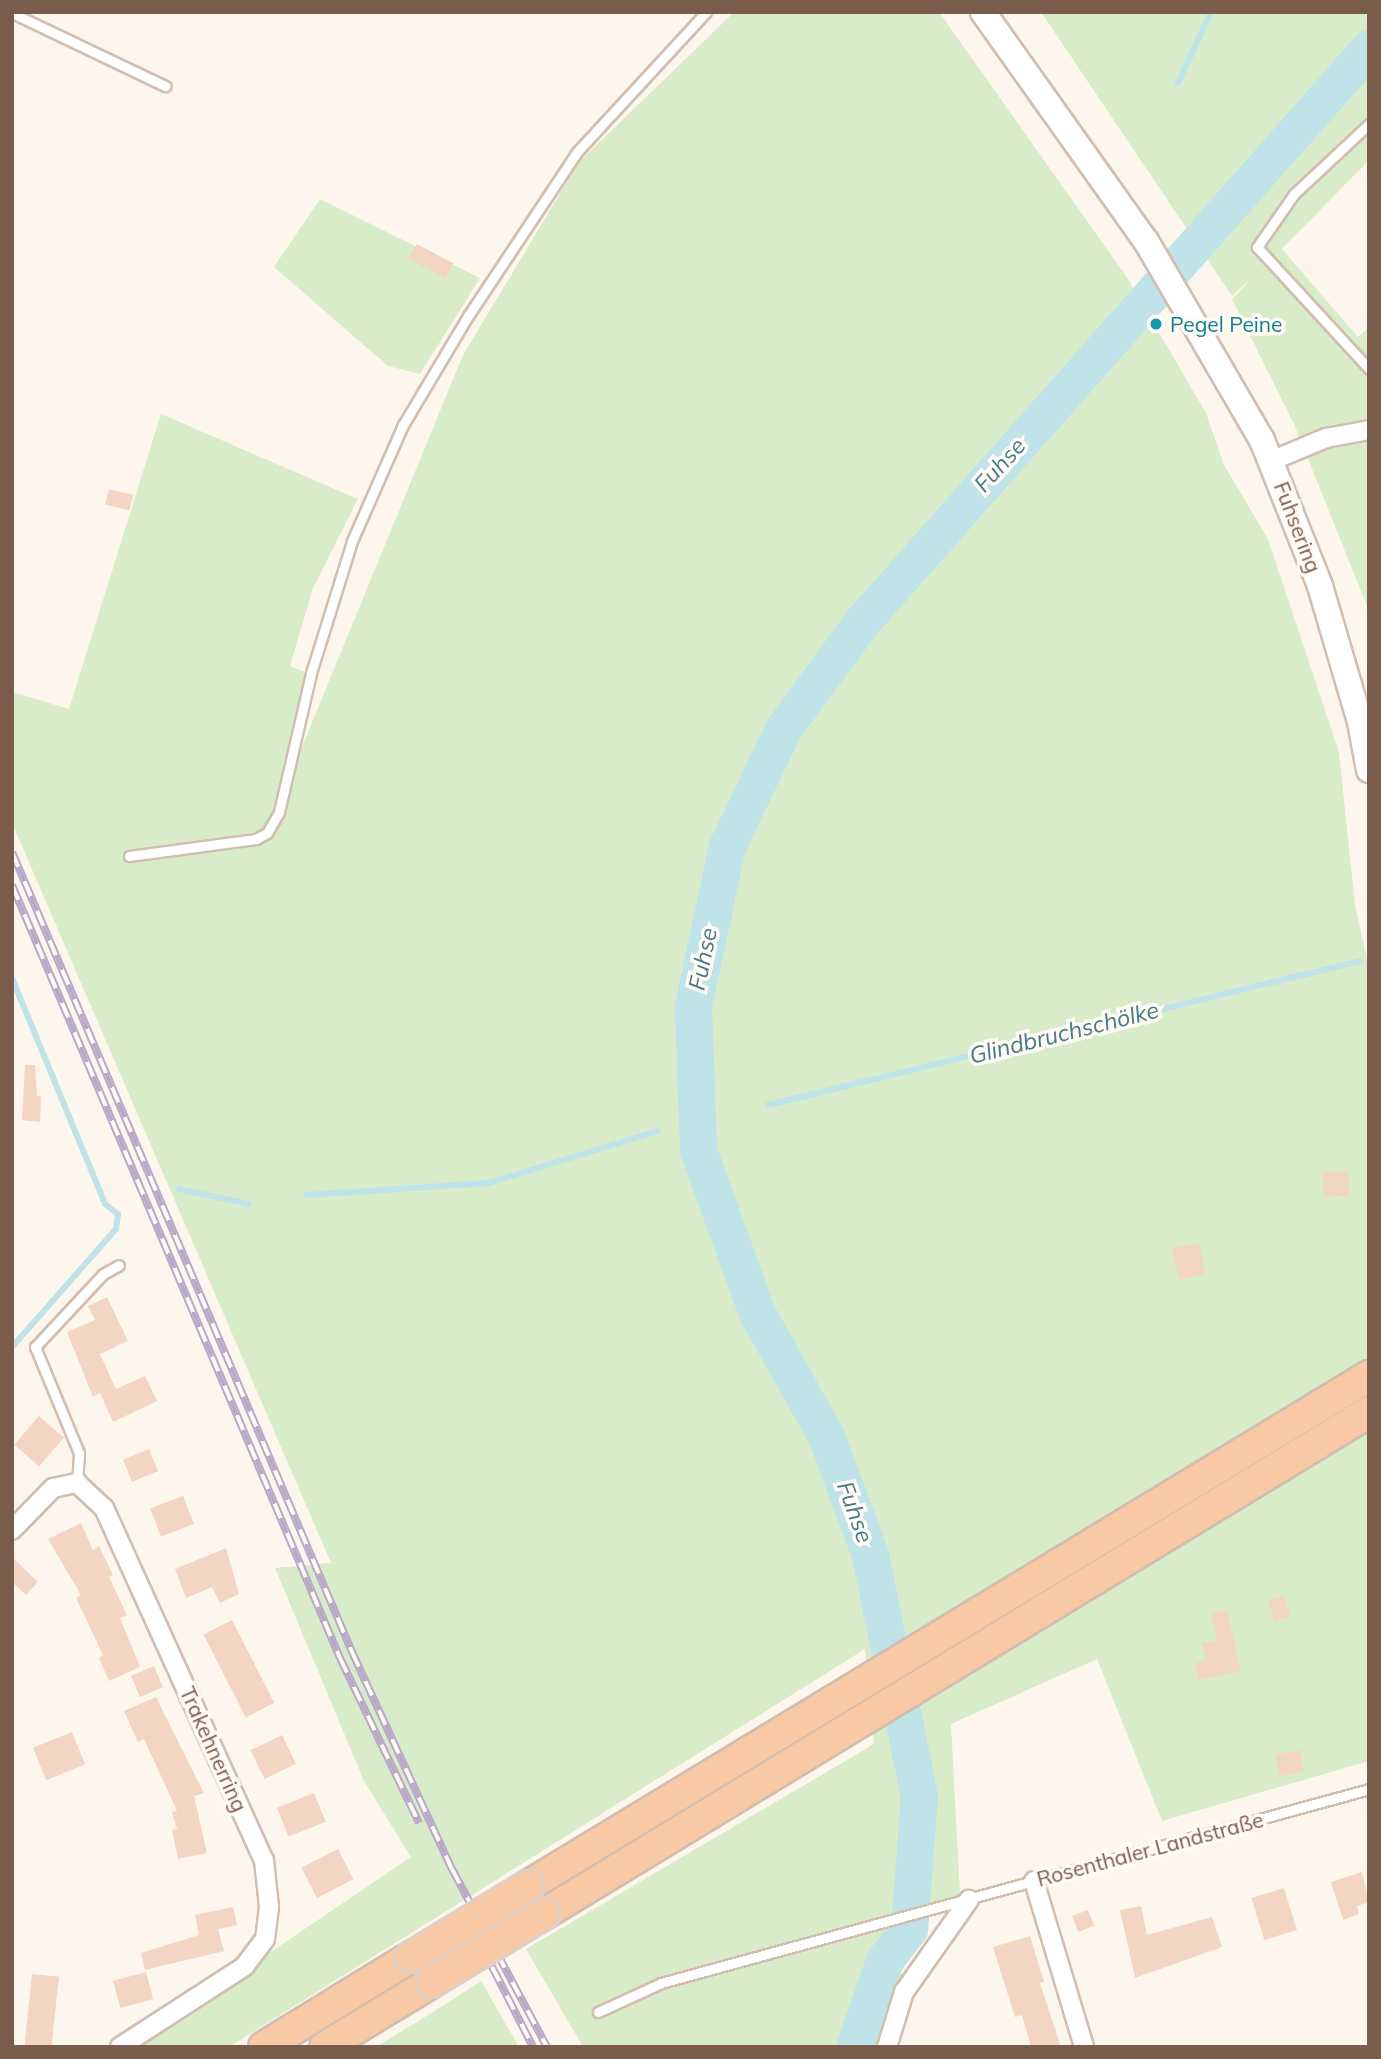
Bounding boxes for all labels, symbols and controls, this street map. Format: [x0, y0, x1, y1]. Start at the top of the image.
place label: Pegel Peine [1170, 311, 1283, 337]
marker: Pegel Peine [1148, 316, 1164, 332]
water label: Fuhse [969, 432, 1031, 498]
street label: Fuhsering [1269, 478, 1327, 576]
water label: Fuhse [683, 925, 723, 993]
water label: Glindbruchschölke [966, 996, 1162, 1070]
water label: Fuhse [831, 1478, 879, 1546]
street label: Trakehnerring [175, 1682, 253, 1816]
street label: Rosenthaler Landstraße [1034, 1807, 1266, 1891]

